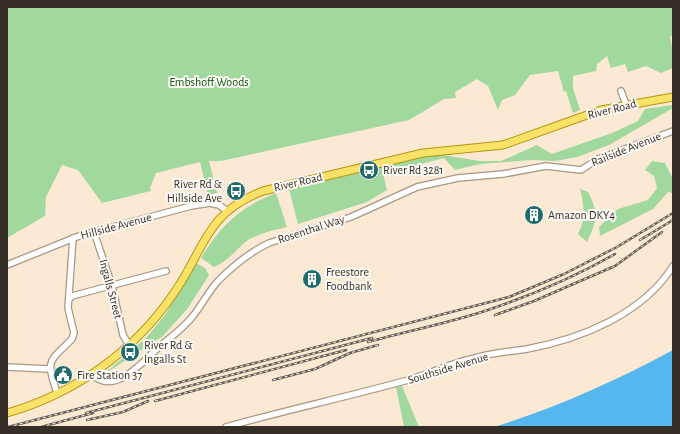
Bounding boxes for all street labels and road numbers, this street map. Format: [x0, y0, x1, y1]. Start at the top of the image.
street label: River Road [586, 97, 638, 121]
street label: Railside Avenue [589, 130, 663, 168]
street label: River Road [272, 171, 324, 193]
street label: Hillside Avenue [79, 211, 153, 241]
street label: Rosenthal Way [276, 213, 346, 246]
street label: Ingalls Street [97, 258, 125, 320]
street label: Southside Avenue [406, 350, 490, 386]

